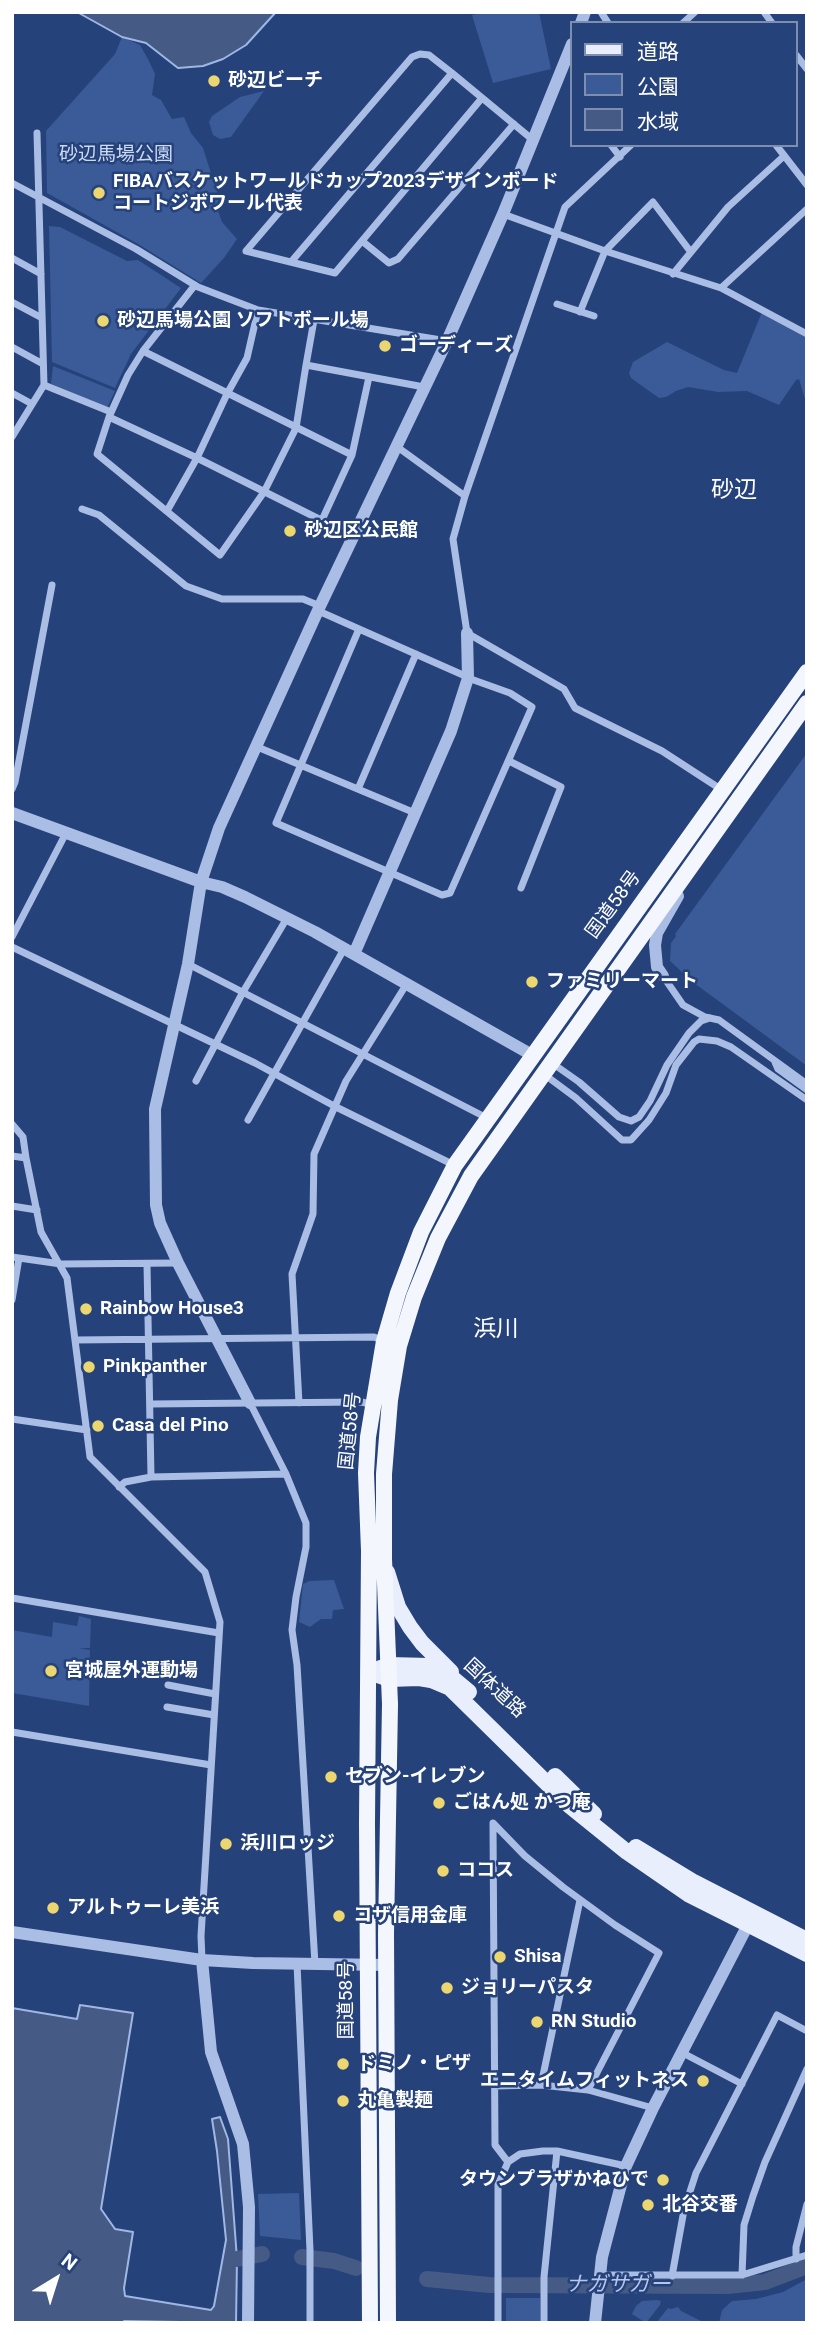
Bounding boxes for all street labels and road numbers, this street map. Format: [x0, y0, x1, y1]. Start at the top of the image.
street label: 国道58号 [582, 867, 646, 943]
street label: 国道58号 [336, 1391, 366, 1471]
street label: 国体道路 [458, 1655, 530, 1723]
street label: 国道58号 [336, 1961, 358, 2039]

